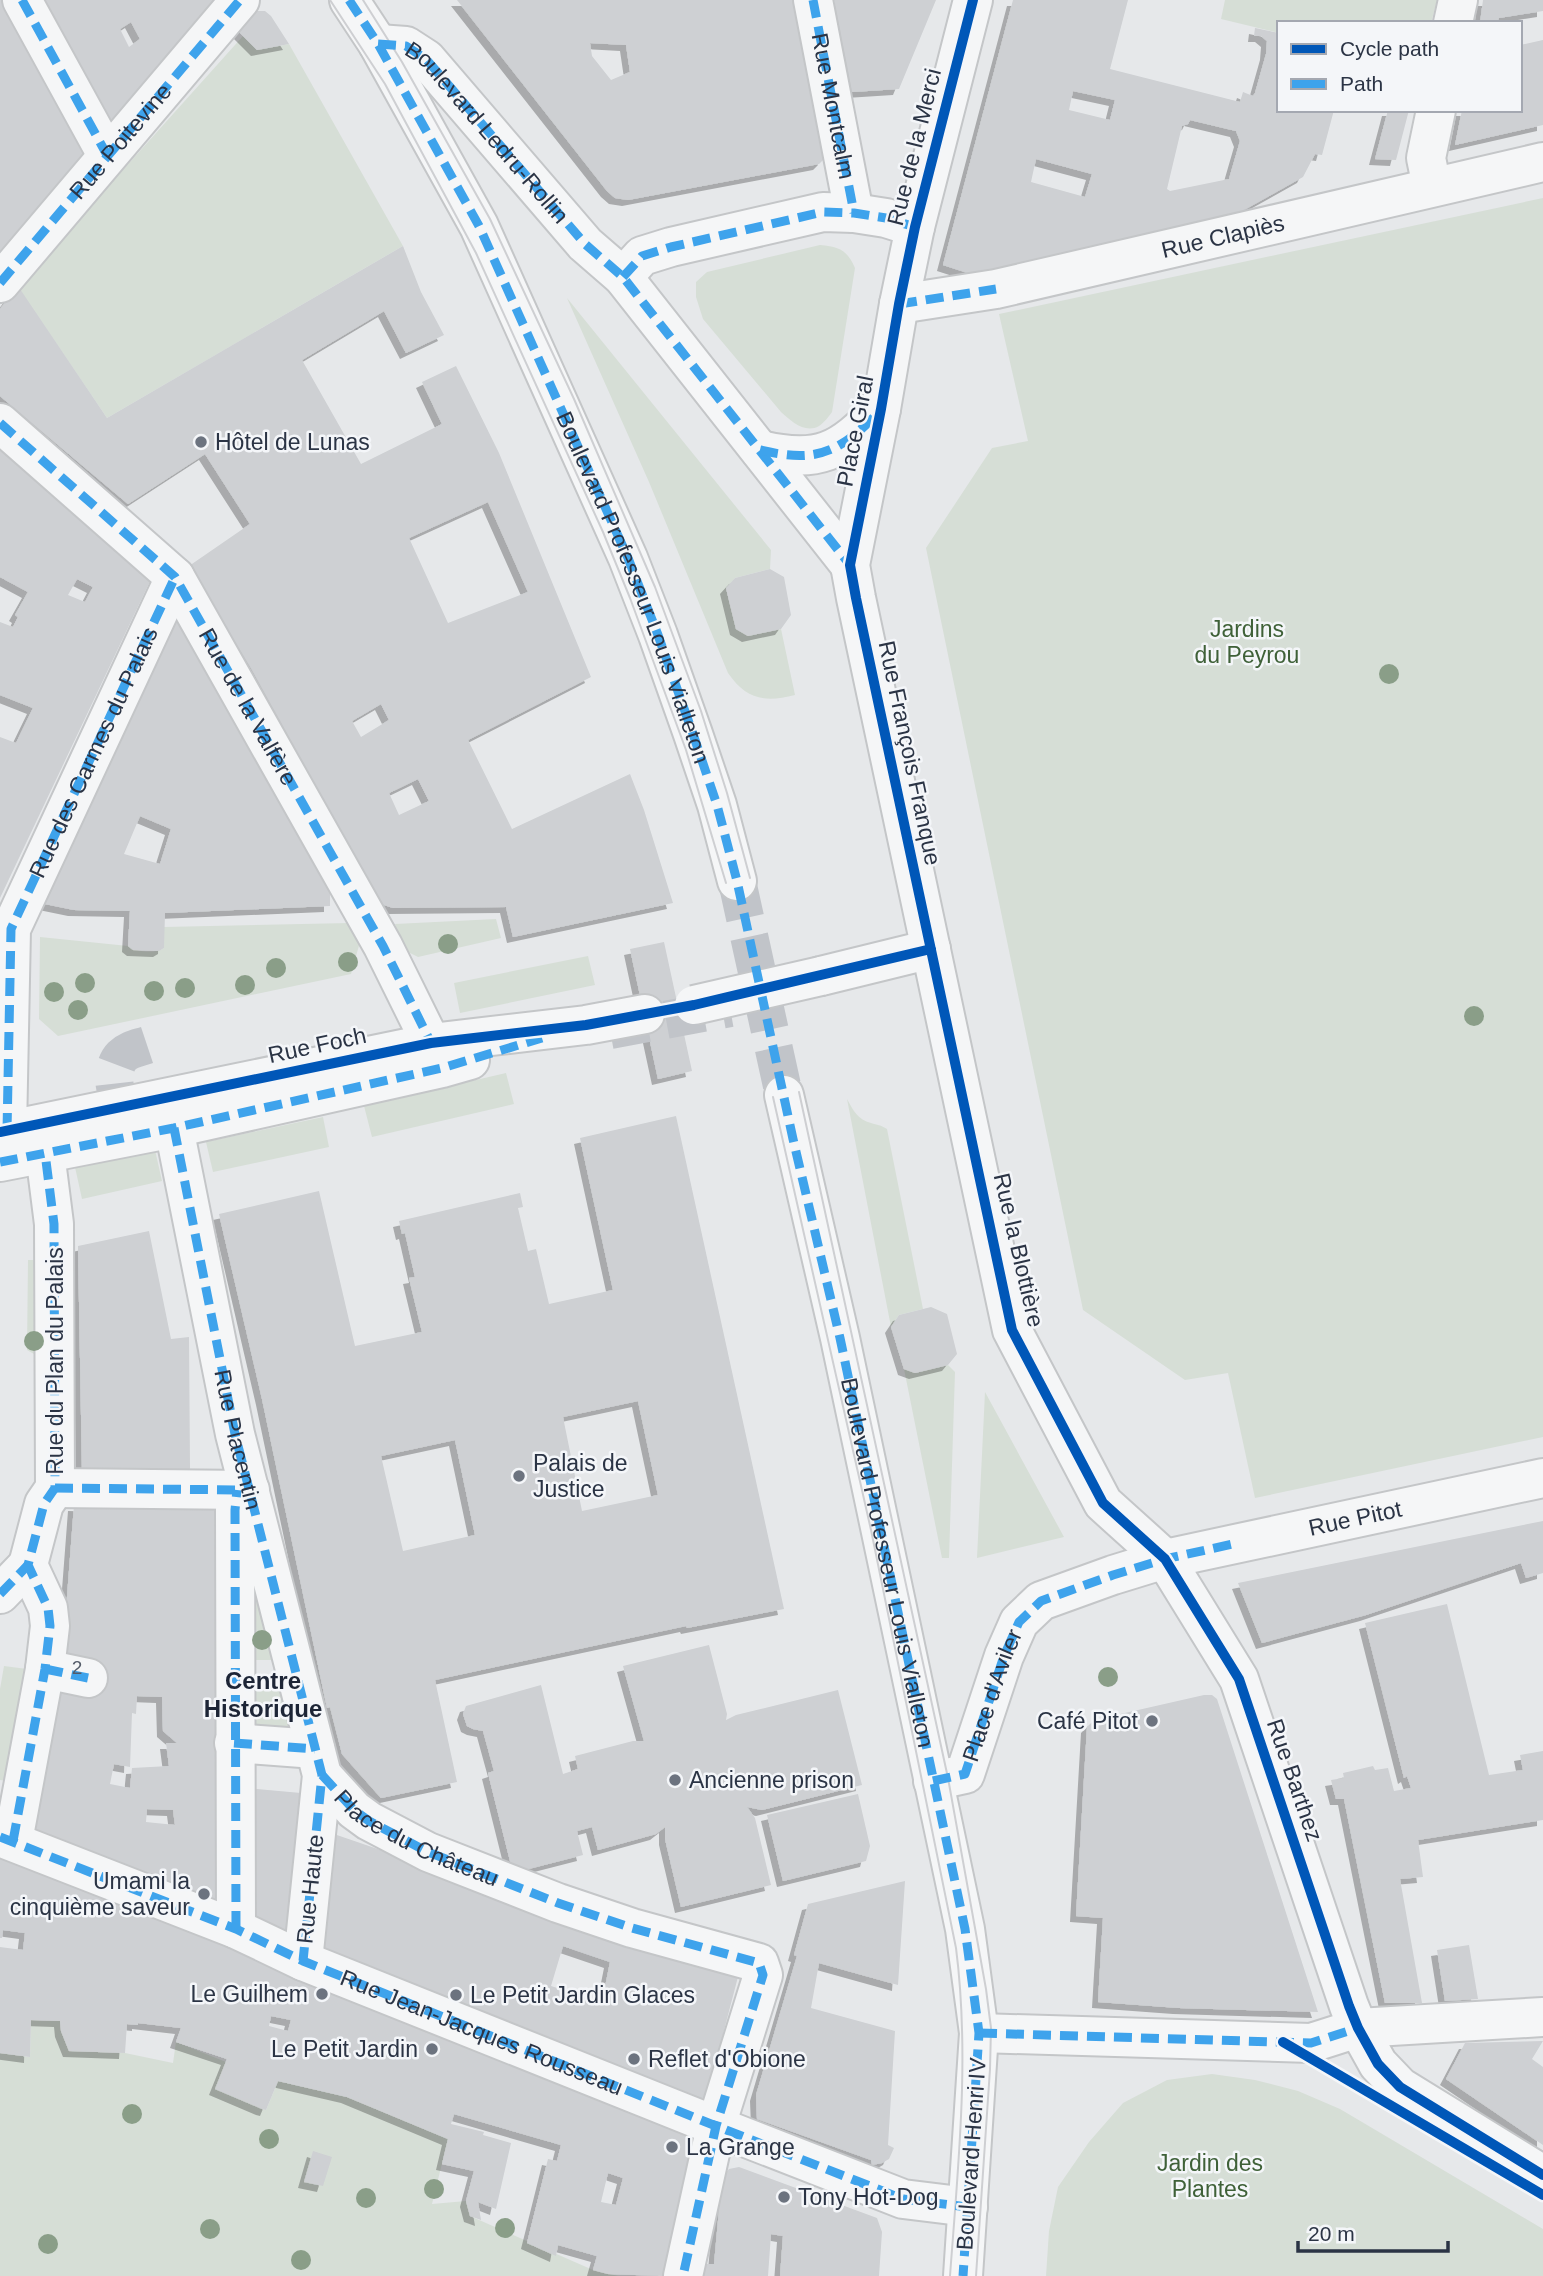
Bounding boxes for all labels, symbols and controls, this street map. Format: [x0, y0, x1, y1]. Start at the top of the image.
legend [1277, 21, 1522, 112]
street label: Rue Montcalm [807, 31, 860, 181]
street label: Boulevard Ledru-Rollin [400, 36, 574, 228]
text: Cycle path [1340, 37, 1439, 60]
street label: Rue de la Merci [882, 66, 946, 228]
text: Path [1340, 72, 1383, 95]
street label: Rue Poitevine [64, 78, 177, 204]
street label: Rue Clapiès [1159, 209, 1287, 263]
street label: Place Giral [832, 373, 878, 489]
street label: Boulevard Professeur Louis Vialleton [551, 407, 715, 767]
place label: Hôtel de Lunas [215, 429, 370, 455]
marker: Hôtel de Lunas [193, 434, 209, 450]
park label: Jardins du Peyrou [1195, 616, 1299, 668]
street label: Rue des Carmes du Palais [24, 623, 163, 882]
street label: Rue de la Valfère [194, 624, 303, 790]
street label: Rue François Franque [873, 638, 947, 868]
street label: Rue Foch [266, 1022, 368, 1068]
street label: Rue la Blottière [989, 1170, 1049, 1330]
street label: Rue du Plan du Palais [42, 1247, 68, 1475]
street label: Rue Placentin [209, 1367, 267, 1512]
street label: Boulevard Professeur Louis Vialleton [836, 1376, 939, 1750]
place label: Palais de Justice [533, 1450, 628, 1502]
marker: Palais de Justice [511, 1468, 527, 1484]
street label: Rue Pitot [1306, 1496, 1405, 1541]
street label: Place d'Aviler [957, 1625, 1027, 1765]
house number: 2 [72, 1657, 82, 1678]
district label: Centre Historique [204, 1667, 322, 1722]
place label: Café Pitot [1037, 1708, 1139, 1734]
marker: Café Pitot [1144, 1713, 1160, 1729]
street label: Rue Barthez [1262, 1715, 1328, 1845]
place label: Ancienne prison [689, 1767, 854, 1793]
marker: Ancienne prison [667, 1772, 683, 1788]
street label: Place du Château [329, 1784, 502, 1891]
street label: Rue Haute [291, 1833, 329, 1945]
place label: Umami la cinquième saveur [10, 1868, 190, 1920]
marker: Umami la cinquième saveur [196, 1886, 212, 1902]
street label: Rue Jean-Jacques Rousseau [337, 1964, 627, 2100]
place label: Le Guilhem [190, 1981, 308, 2007]
place label: Le Petit Jardin Glaces [470, 1982, 695, 2008]
marker: Le Guilhem [314, 1986, 330, 2002]
marker: Le Petit Jardin Glaces [448, 1987, 464, 2003]
place label: Le Petit Jardin [271, 2036, 418, 2062]
marker: Le Petit Jardin [424, 2041, 440, 2057]
place label: Reflet d'Obione [648, 2046, 806, 2072]
marker: Reflet d'Obione [626, 2051, 642, 2067]
street label: Boulevard Henri IV [951, 2056, 991, 2251]
place label: La Grange [686, 2134, 795, 2160]
marker: La Grange [664, 2139, 680, 2155]
park label: Jardin des Plantes [1157, 2150, 1263, 2202]
place label: Tony Hot-Dog [798, 2184, 939, 2210]
marker: Tony Hot-Dog [776, 2189, 792, 2205]
scale bar [1298, 2210, 1448, 2254]
text: 20 m [1308, 2222, 1355, 2245]

